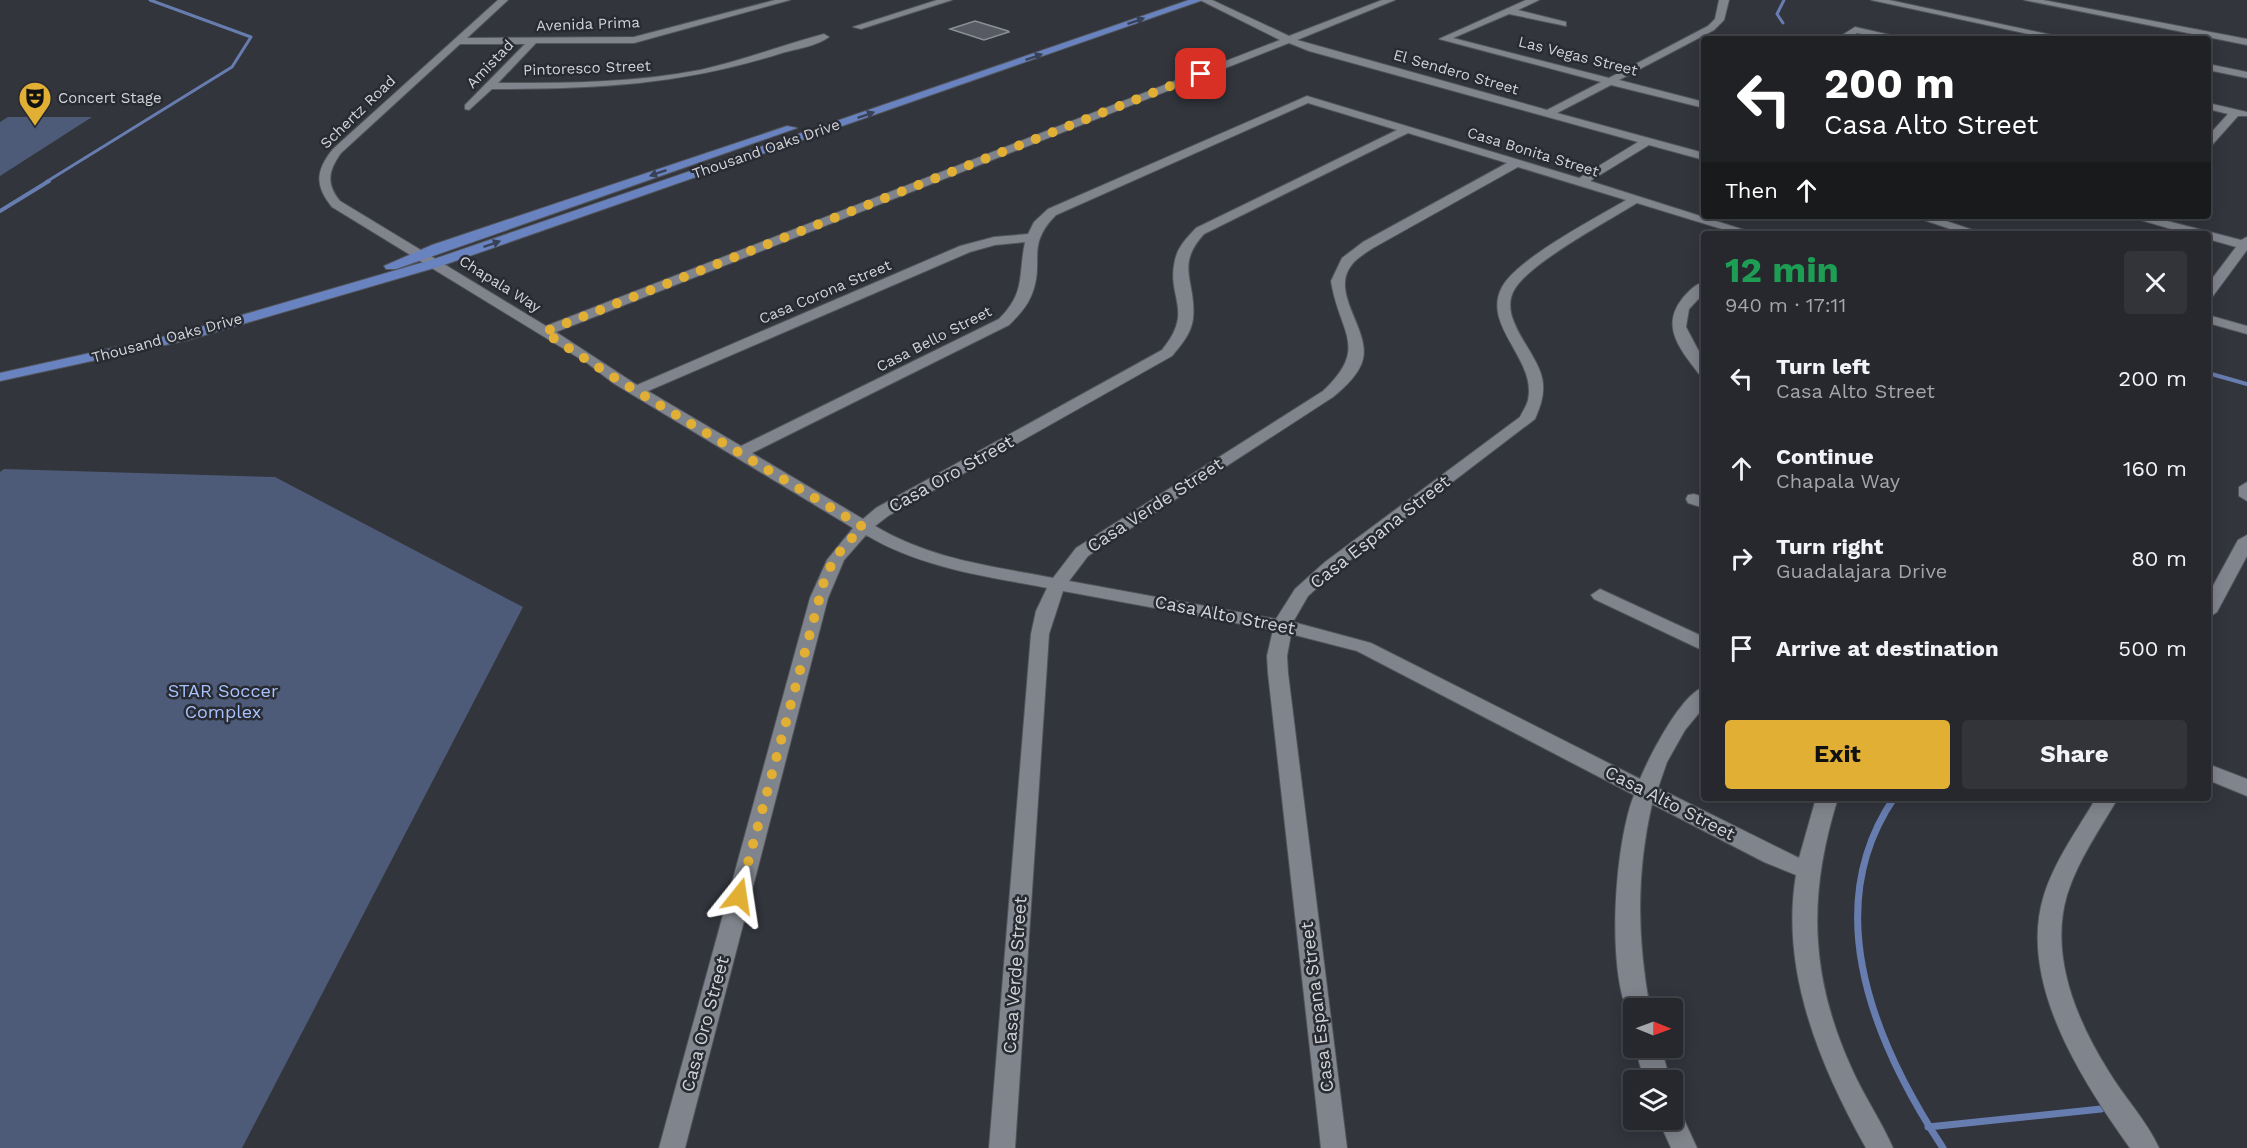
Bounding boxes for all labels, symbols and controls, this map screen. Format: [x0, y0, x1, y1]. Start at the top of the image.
street label: Avenida Prima [536, 13, 641, 35]
one-way arrow [1128, 16, 1146, 26]
street label: Las Vegas Street [1516, 32, 1640, 80]
street label: Amistad [463, 36, 517, 92]
street label: El Sendero Street [1391, 45, 1521, 99]
pin [1175, 48, 1226, 99]
one-way arrow [1026, 51, 1044, 61]
street label: Pintoresco Street [523, 57, 652, 79]
icon: arrive [1184, 57, 1217, 90]
text: 200 m [1824, 59, 1955, 108]
icon: left [1725, 60, 1803, 138]
street label: Schertz Road [317, 72, 399, 152]
theatre icon: Concert Stage [17, 80, 53, 127]
place label: Concert Stage [58, 89, 162, 107]
text: Casa Alto Street [1824, 109, 2038, 141]
one-way arrow [857, 110, 875, 119]
street label: Thousand Oaks Drive [690, 115, 842, 183]
street label: Casa Bonita Street [1465, 123, 1602, 181]
one-way arrow [649, 169, 667, 178]
icon: ahead [1790, 174, 1823, 207]
text: Then [1725, 178, 1778, 203]
one-way arrow [483, 239, 501, 249]
text: 12 min [1725, 249, 1839, 291]
button: close [2124, 251, 2187, 314]
street label: Chapala Way [456, 252, 544, 316]
street label: Casa Corona Street [756, 256, 894, 328]
text: 940 m · 17:11 [1725, 293, 1846, 317]
street label: Casa Bello Street [873, 302, 995, 376]
street label: Thousand Oaks Drive [90, 309, 244, 367]
text: Turn left [1776, 354, 1870, 379]
icon: left [1725, 362, 1758, 395]
text: 200 m [2118, 366, 2187, 391]
text: Casa Alto Street [1776, 379, 1935, 403]
street label: Casa Oro Street [885, 430, 1017, 517]
text: Continue [1776, 444, 1874, 469]
icon: ahead [1725, 452, 1758, 485]
street label: Casa Verde Street [1083, 453, 1227, 556]
text: 160 m [2123, 456, 2187, 481]
text: Chapala Way [1776, 469, 1900, 493]
street label: Casa Espana Street [1306, 470, 1454, 593]
text: Turn right [1776, 534, 1883, 559]
icon: right [1725, 542, 1758, 575]
text: 80 m [2131, 546, 2187, 571]
text: Guadalajara Drive [1776, 559, 1947, 583]
street label: Casa Alto Street [1153, 591, 1298, 639]
icon: arrive [1725, 632, 1758, 665]
text: Arrive at destination [1776, 636, 1999, 661]
text: 500 m [2118, 636, 2187, 661]
park label: STAR Soccer Complex [168, 680, 278, 722]
button: Exit [1725, 720, 1950, 789]
button: Share [1962, 720, 2187, 789]
street label: Casa Alto Street [1602, 761, 1739, 845]
position arrow [707, 864, 771, 928]
street label: Casa Verde Street [999, 895, 1031, 1054]
street label: Casa Espana Street [1296, 920, 1337, 1094]
street label: Casa Oro Street [676, 953, 733, 1094]
north arrow [1623, 998, 1683, 1058]
map controls [1623, 998, 1683, 1130]
button: layers [1623, 1070, 1683, 1130]

